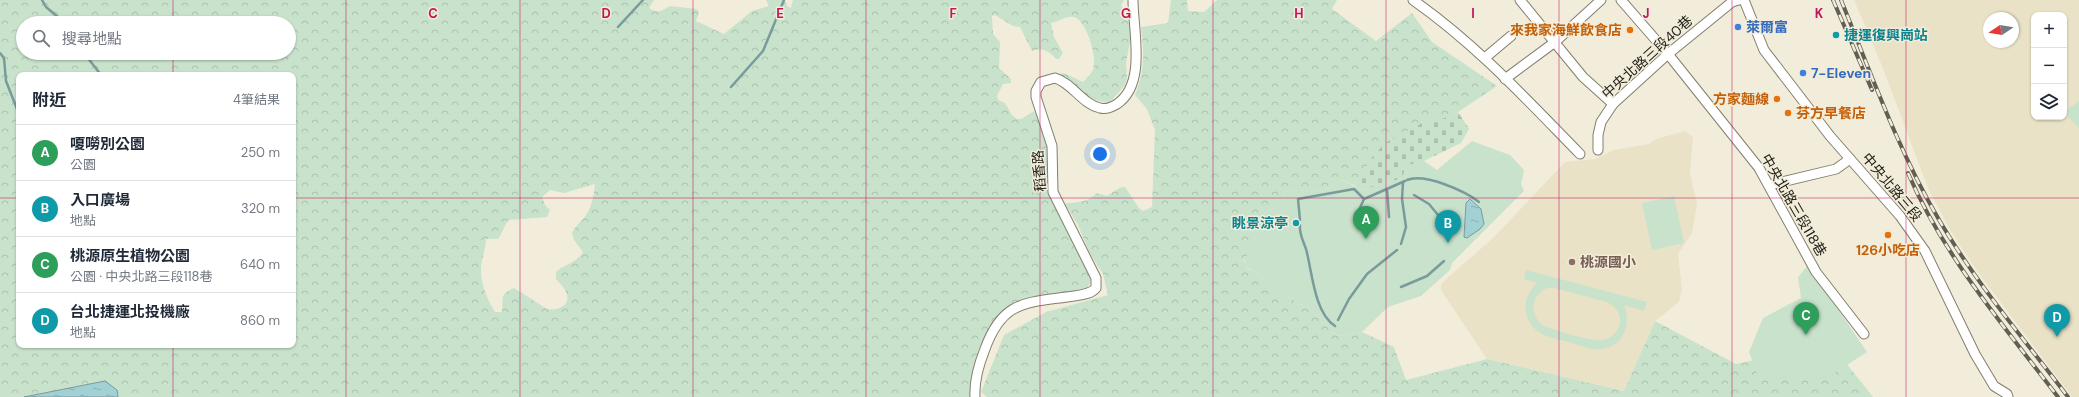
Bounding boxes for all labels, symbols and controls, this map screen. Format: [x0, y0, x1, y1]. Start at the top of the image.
text: C [428, 5, 438, 22]
text: D [601, 5, 611, 22]
text: E [776, 5, 784, 22]
text: F [949, 5, 957, 22]
text: G [1121, 5, 1131, 22]
text: H [1294, 5, 1304, 22]
text: I [1471, 5, 1475, 22]
text: J [1642, 5, 1650, 22]
text: K [1815, 5, 1824, 22]
street label: 中央北路三段40巷 [1598, 11, 1696, 103]
north arrow [1983, 12, 2019, 48]
map controls [2031, 12, 2067, 120]
button: + [2031, 12, 2067, 48]
search box [16, 16, 296, 60]
place label: 萊爾富 [1746, 18, 1788, 36]
place label: 來我家海鮮飲食店 [1510, 21, 1622, 39]
marker: 萊爾富 [1733, 22, 1743, 32]
marker: 來我家海鮮飲食店 [1625, 25, 1635, 35]
place label: 捷運復興崗站 [1844, 26, 1928, 44]
icon: search [30, 27, 52, 49]
text: 搜尋地點 [62, 29, 122, 49]
marker: 捷運復興崗站 [1831, 30, 1841, 40]
button: − [2031, 48, 2067, 84]
place label: 7-Eleven [1811, 64, 1871, 82]
marker: 7-Eleven [1798, 68, 1808, 78]
button: layers [2031, 84, 2067, 120]
text: 附近 [32, 89, 66, 111]
place label: 方家麵線 [1713, 90, 1769, 108]
text: 4筆結果 [233, 91, 280, 108]
marker: 方家麵線 [1772, 94, 1782, 104]
place label: 芬方早餐店 [1796, 104, 1866, 122]
marker: 芬方早餐店 [1783, 108, 1793, 118]
text: 嗄嘮別公園 [70, 134, 145, 154]
text: A [40, 144, 50, 161]
text: 250 m [241, 144, 280, 161]
your location [1090, 144, 1110, 164]
street label: 稻香路 [1029, 149, 1049, 193]
street label: 中央北路三段 [1858, 149, 1926, 225]
street label: 中央北路三段118巷 [1757, 151, 1831, 259]
text: 公園 [70, 156, 96, 173]
text: 入口廣場 [70, 190, 130, 210]
text: B [41, 200, 49, 217]
text: 320 m [241, 200, 280, 217]
pin: A [1353, 206, 1379, 239]
pin: B [1435, 210, 1461, 243]
text: 地點 [70, 212, 96, 229]
place label: 眺景涼亭 [1232, 214, 1288, 232]
marker: 眺景涼亭 [1291, 218, 1301, 228]
marker: 126小吃店 [1883, 230, 1893, 240]
place label: 126小吃店 [1856, 241, 1920, 259]
text: 桃源原生植物公園 [70, 246, 190, 266]
place label: 桃源國小 [1580, 253, 1636, 271]
text: C [40, 256, 50, 273]
text: 640 m [240, 256, 280, 273]
marker: 桃源國小 [1567, 257, 1577, 267]
text: 公園 · 中央北路三段118巷 [70, 268, 213, 285]
text: 台北捷運北投機廠 [70, 302, 190, 322]
pin: C [1793, 302, 1819, 335]
pin: D [2044, 304, 2070, 337]
text: D [40, 312, 50, 329]
text: 860 m [240, 312, 280, 329]
text: 地點 [70, 324, 96, 341]

